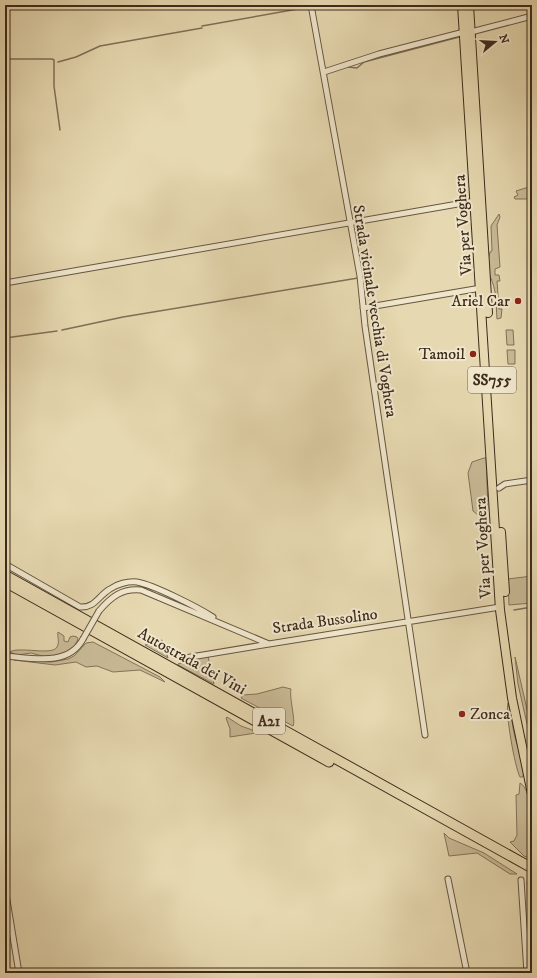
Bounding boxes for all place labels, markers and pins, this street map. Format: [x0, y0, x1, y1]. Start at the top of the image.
place label: Ariel Car [451, 291, 510, 311]
marker: Ariel Car [513, 296, 523, 306]
place label: Tamoil [419, 344, 465, 364]
marker: Tamoil [468, 349, 478, 359]
place label: Zonca [470, 704, 510, 724]
marker: Zonca [457, 709, 467, 719]

